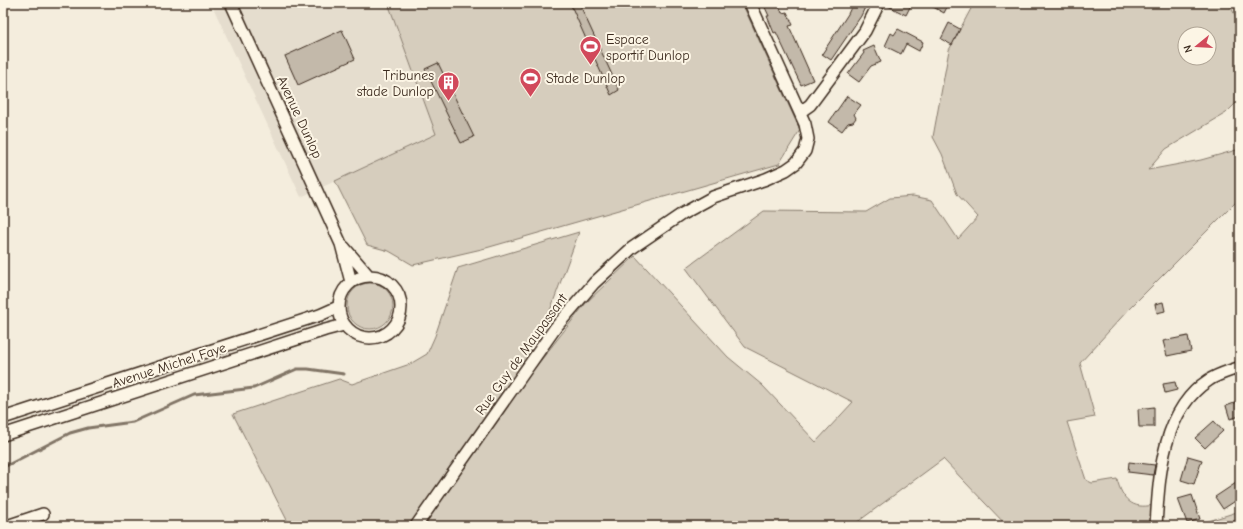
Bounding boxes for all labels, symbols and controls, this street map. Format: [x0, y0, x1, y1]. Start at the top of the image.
north arrow [1177, 26, 1217, 66]
place label: Espace sportif Dunlop [606, 31, 690, 64]
sports icon: Espace sportif Dunlop [578, 34, 604, 67]
text: N [1181, 44, 1195, 54]
sports icon: Stade Dunlop [517, 65, 543, 98]
place label: Tribunes stade Dunlop [357, 67, 434, 100]
building icon: Tribunes stade Dunlop [436, 70, 462, 103]
place label: Stade Dunlop [546, 70, 625, 87]
street label: Avenue Dunlop [273, 73, 326, 161]
street label: Rue Guy de Maupassant [472, 290, 572, 418]
street label: Avenue Michel Faye [110, 339, 228, 392]

